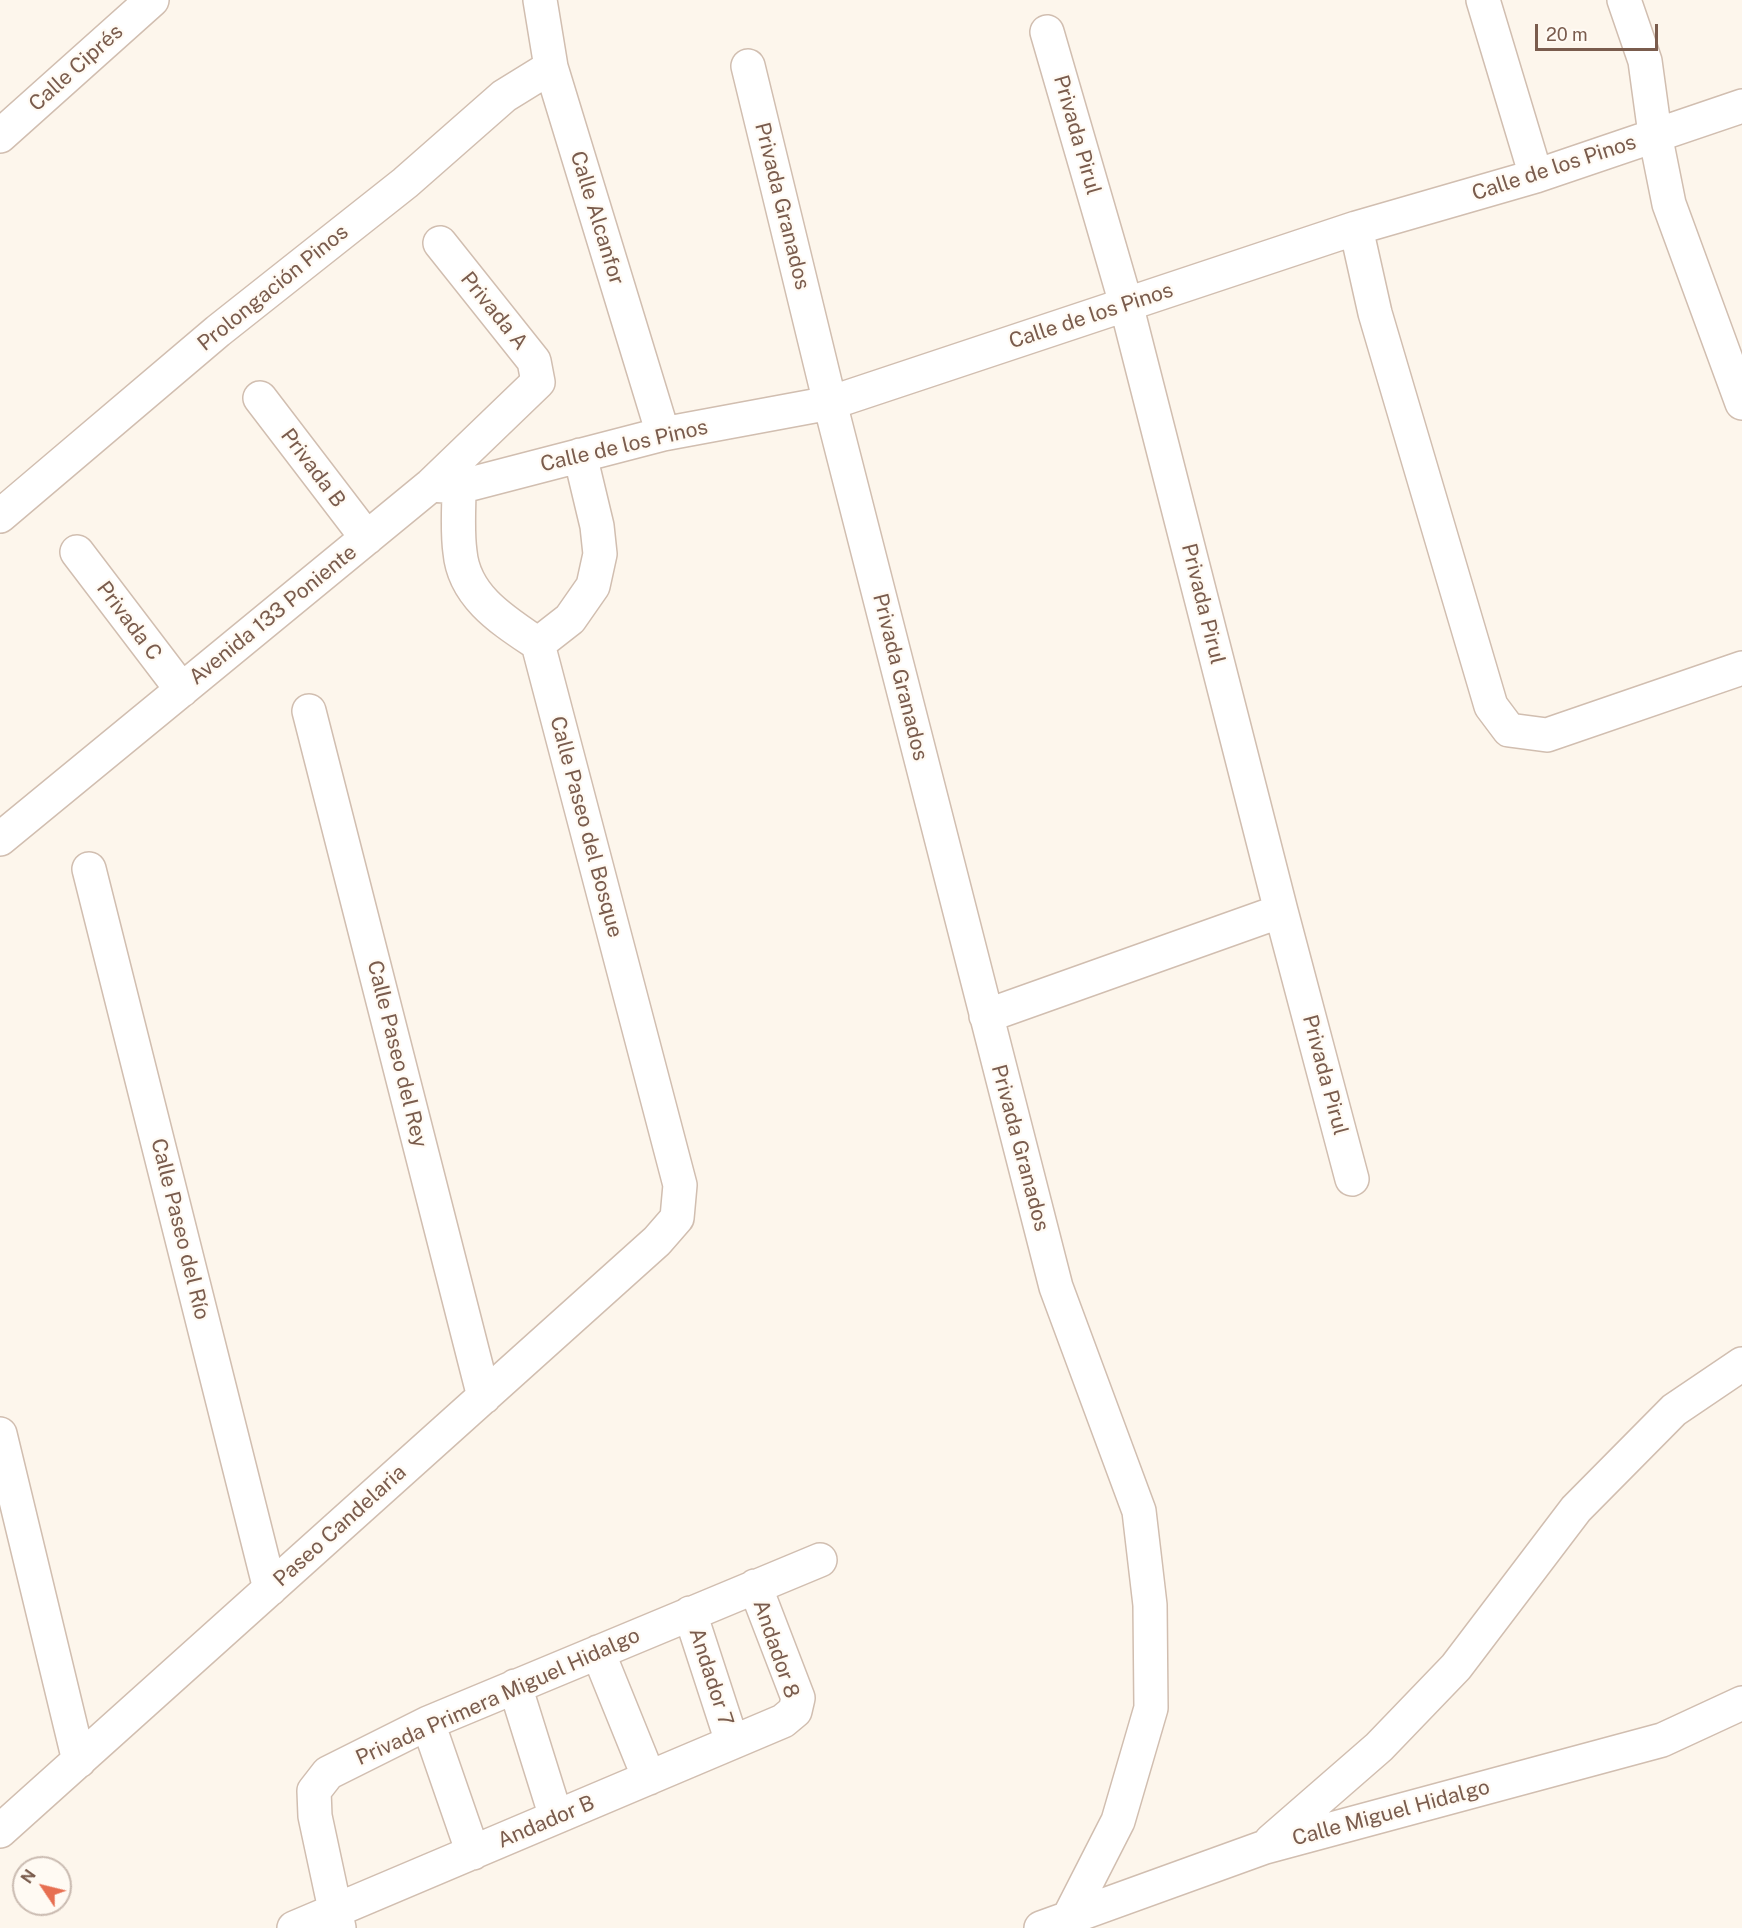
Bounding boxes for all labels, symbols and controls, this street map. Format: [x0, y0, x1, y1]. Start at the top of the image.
scale bar [1538, 12, 1661, 50]
street label: Calle Ciprés [24, 19, 128, 117]
text: 20 m [1546, 24, 1588, 45]
street label: Privada Pirul [1048, 72, 1106, 198]
street label: Privada Granados [749, 120, 815, 292]
street label: Calle de los Pinos [1469, 130, 1639, 206]
street label: Calle Alcanfor [565, 148, 629, 288]
street label: Prolongación Pinos [193, 220, 353, 356]
street label: Privada A [455, 267, 533, 355]
street label: Calle de los Pinos [1006, 278, 1176, 354]
street label: Calle de los Pinos [538, 414, 710, 478]
street label: Privada B [275, 424, 351, 512]
street label: Avenida 133 Poniente [184, 540, 362, 690]
street label: Privada Pirul [1176, 541, 1230, 667]
street label: Privada C [91, 577, 167, 665]
street label: Privada Granados [867, 591, 933, 763]
street label: Calle Paseo del Bosque [544, 714, 628, 940]
street label: Calle Paseo del Rey [362, 958, 432, 1150]
street label: Privada Pirul [1297, 1012, 1353, 1138]
street label: Privada Granados [986, 1062, 1054, 1234]
street label: Calle Paseo del Río [145, 1136, 215, 1322]
street label: Paseo Candelaria [269, 1460, 411, 1592]
street label: Andador 8 [747, 1596, 805, 1702]
street label: Privada Primera Miguel Hidalgo [352, 1623, 644, 1771]
street label: Andador 7 [683, 1625, 739, 1729]
street label: Calle Miguel Hidalgo [1289, 1774, 1493, 1852]
street label: Andador B [494, 1790, 598, 1854]
north arrow [12, 1856, 72, 1916]
text: N [17, 1866, 40, 1887]

